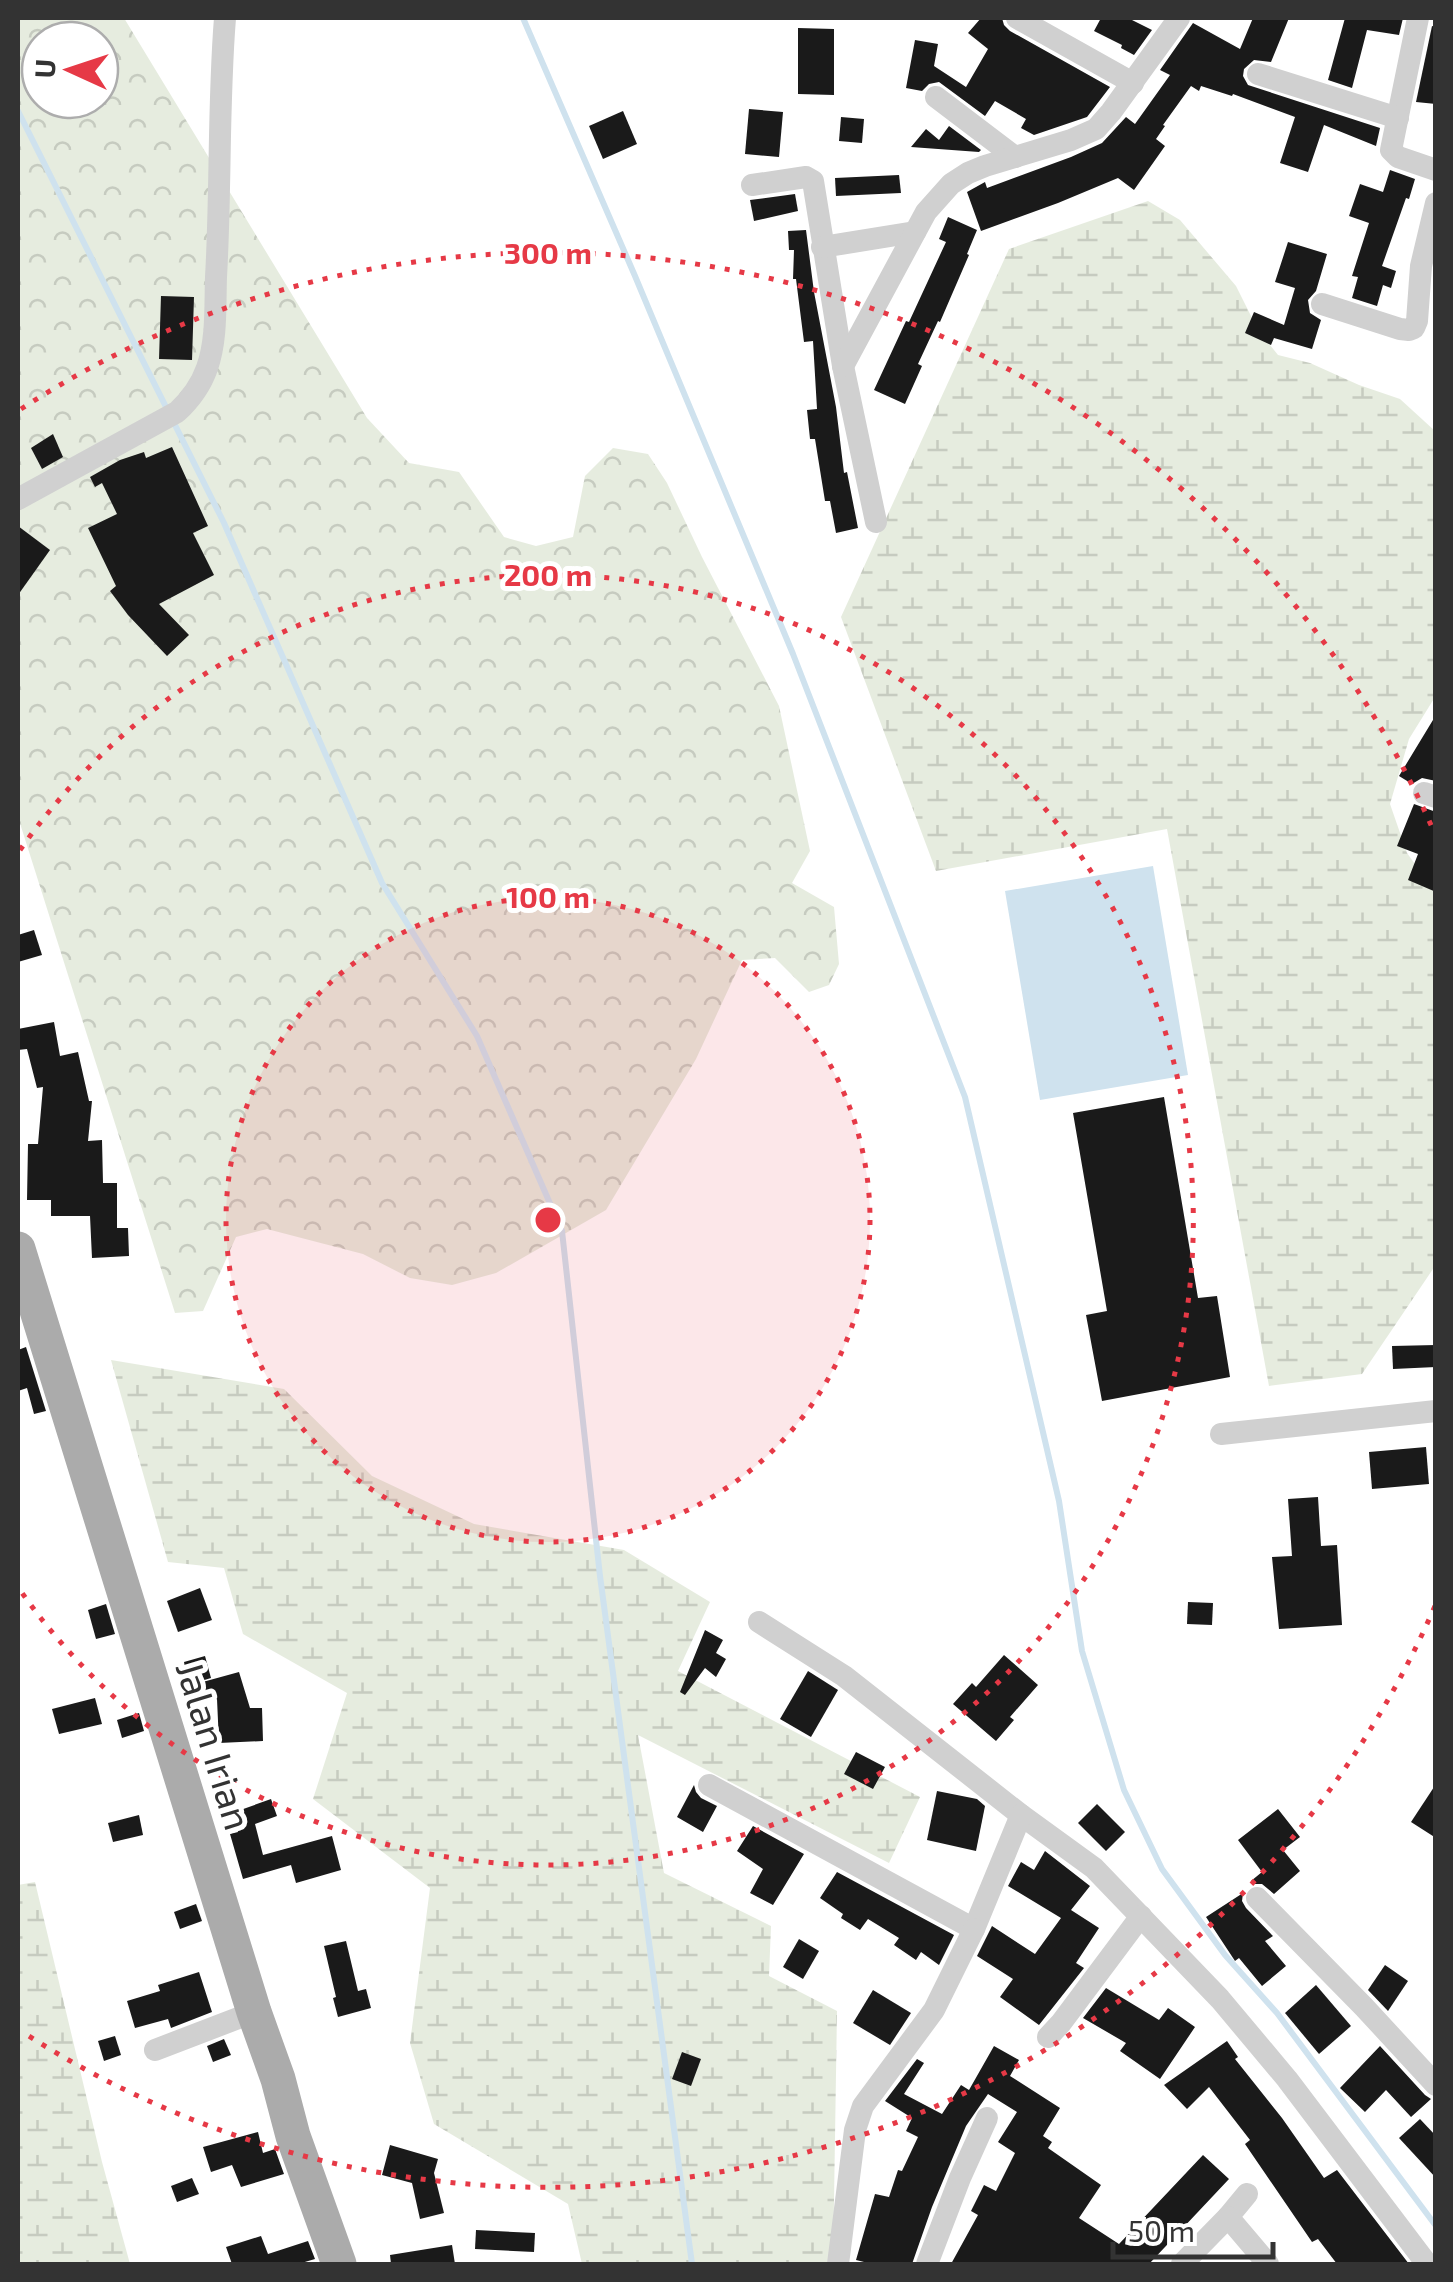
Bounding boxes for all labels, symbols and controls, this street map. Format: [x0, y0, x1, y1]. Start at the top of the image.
north arrow [20, 20, 120, 120]
text: U [27, 58, 62, 79]
text: 300 m [504, 234, 592, 270]
text: 200 m [504, 556, 592, 592]
text: 100 m [506, 878, 590, 914]
centre of rings [530, 1202, 566, 1238]
street label: Jalan Irian [168, 1655, 262, 1835]
scale bar [1113, 2197, 1273, 2259]
text: 50 m [1128, 2212, 1195, 2248]

